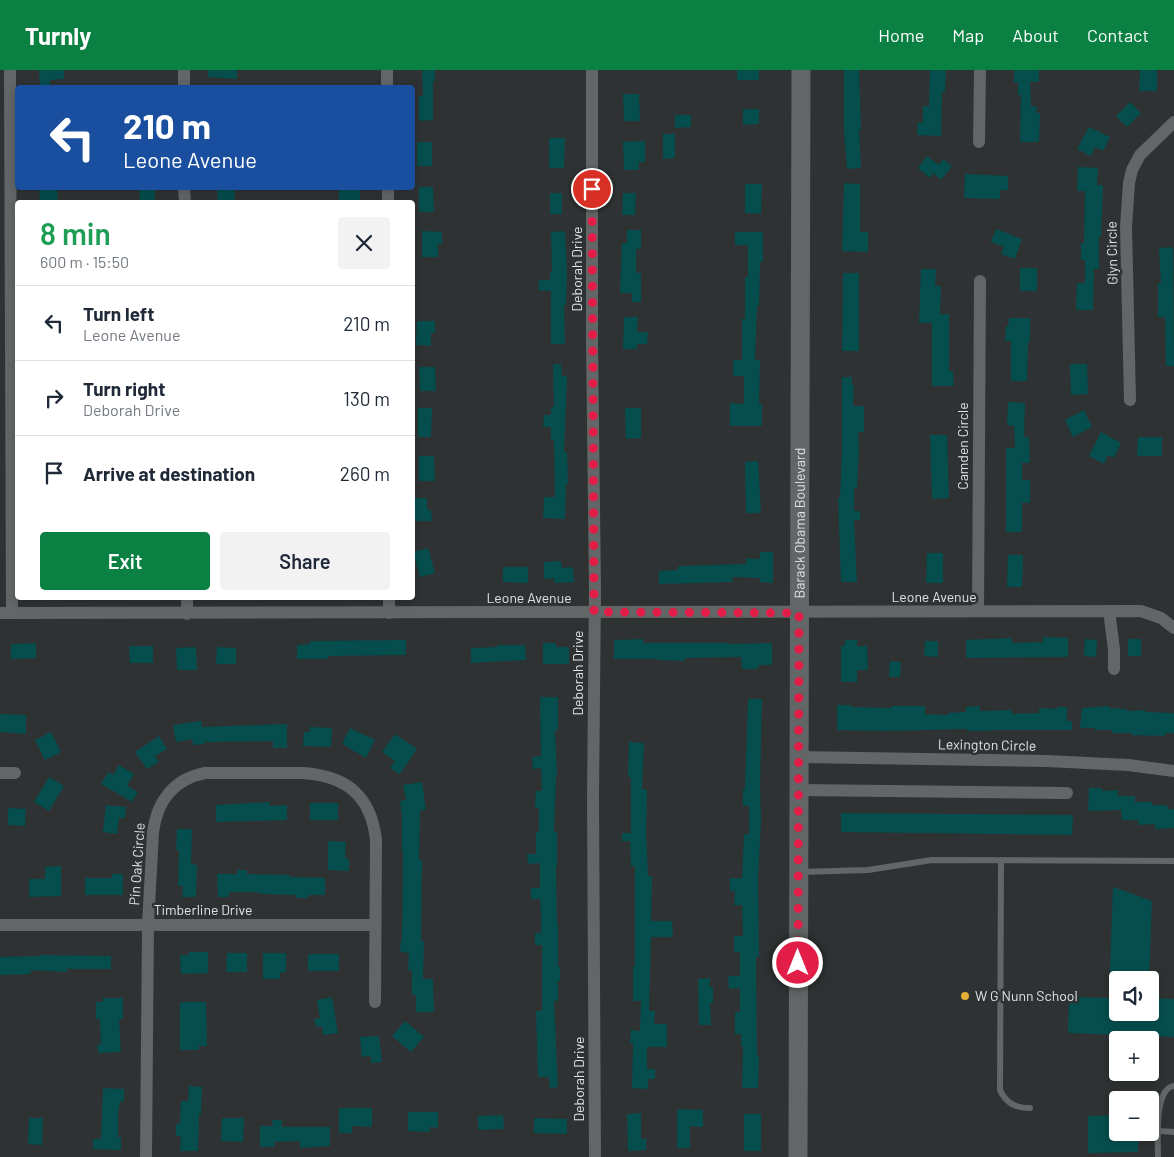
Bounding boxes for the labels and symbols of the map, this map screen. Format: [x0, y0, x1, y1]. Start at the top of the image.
pin [571, 168, 613, 210]
street label: Glyn Circle [1102, 221, 1121, 285]
street label: Deborah Drive [568, 226, 585, 312]
street label: Camden Circle [954, 402, 971, 490]
street label: Barack Obama Boulevard [791, 447, 808, 599]
street label: Leone Avenue [891, 588, 977, 605]
street label: Leone Avenue [486, 589, 572, 606]
street label: Deborah Drive [569, 630, 586, 716]
street label: Lexington Circle [938, 735, 1036, 754]
street label: Pin Oak Circle [125, 822, 148, 906]
street label: Timberline Drive [154, 901, 252, 918]
position arrow [771, 936, 823, 988]
place label: W G Nunn School [975, 987, 1078, 1004]
marker: W G Nunn School [959, 990, 971, 1002]
street label: Deborah Drive [570, 1036, 587, 1122]

